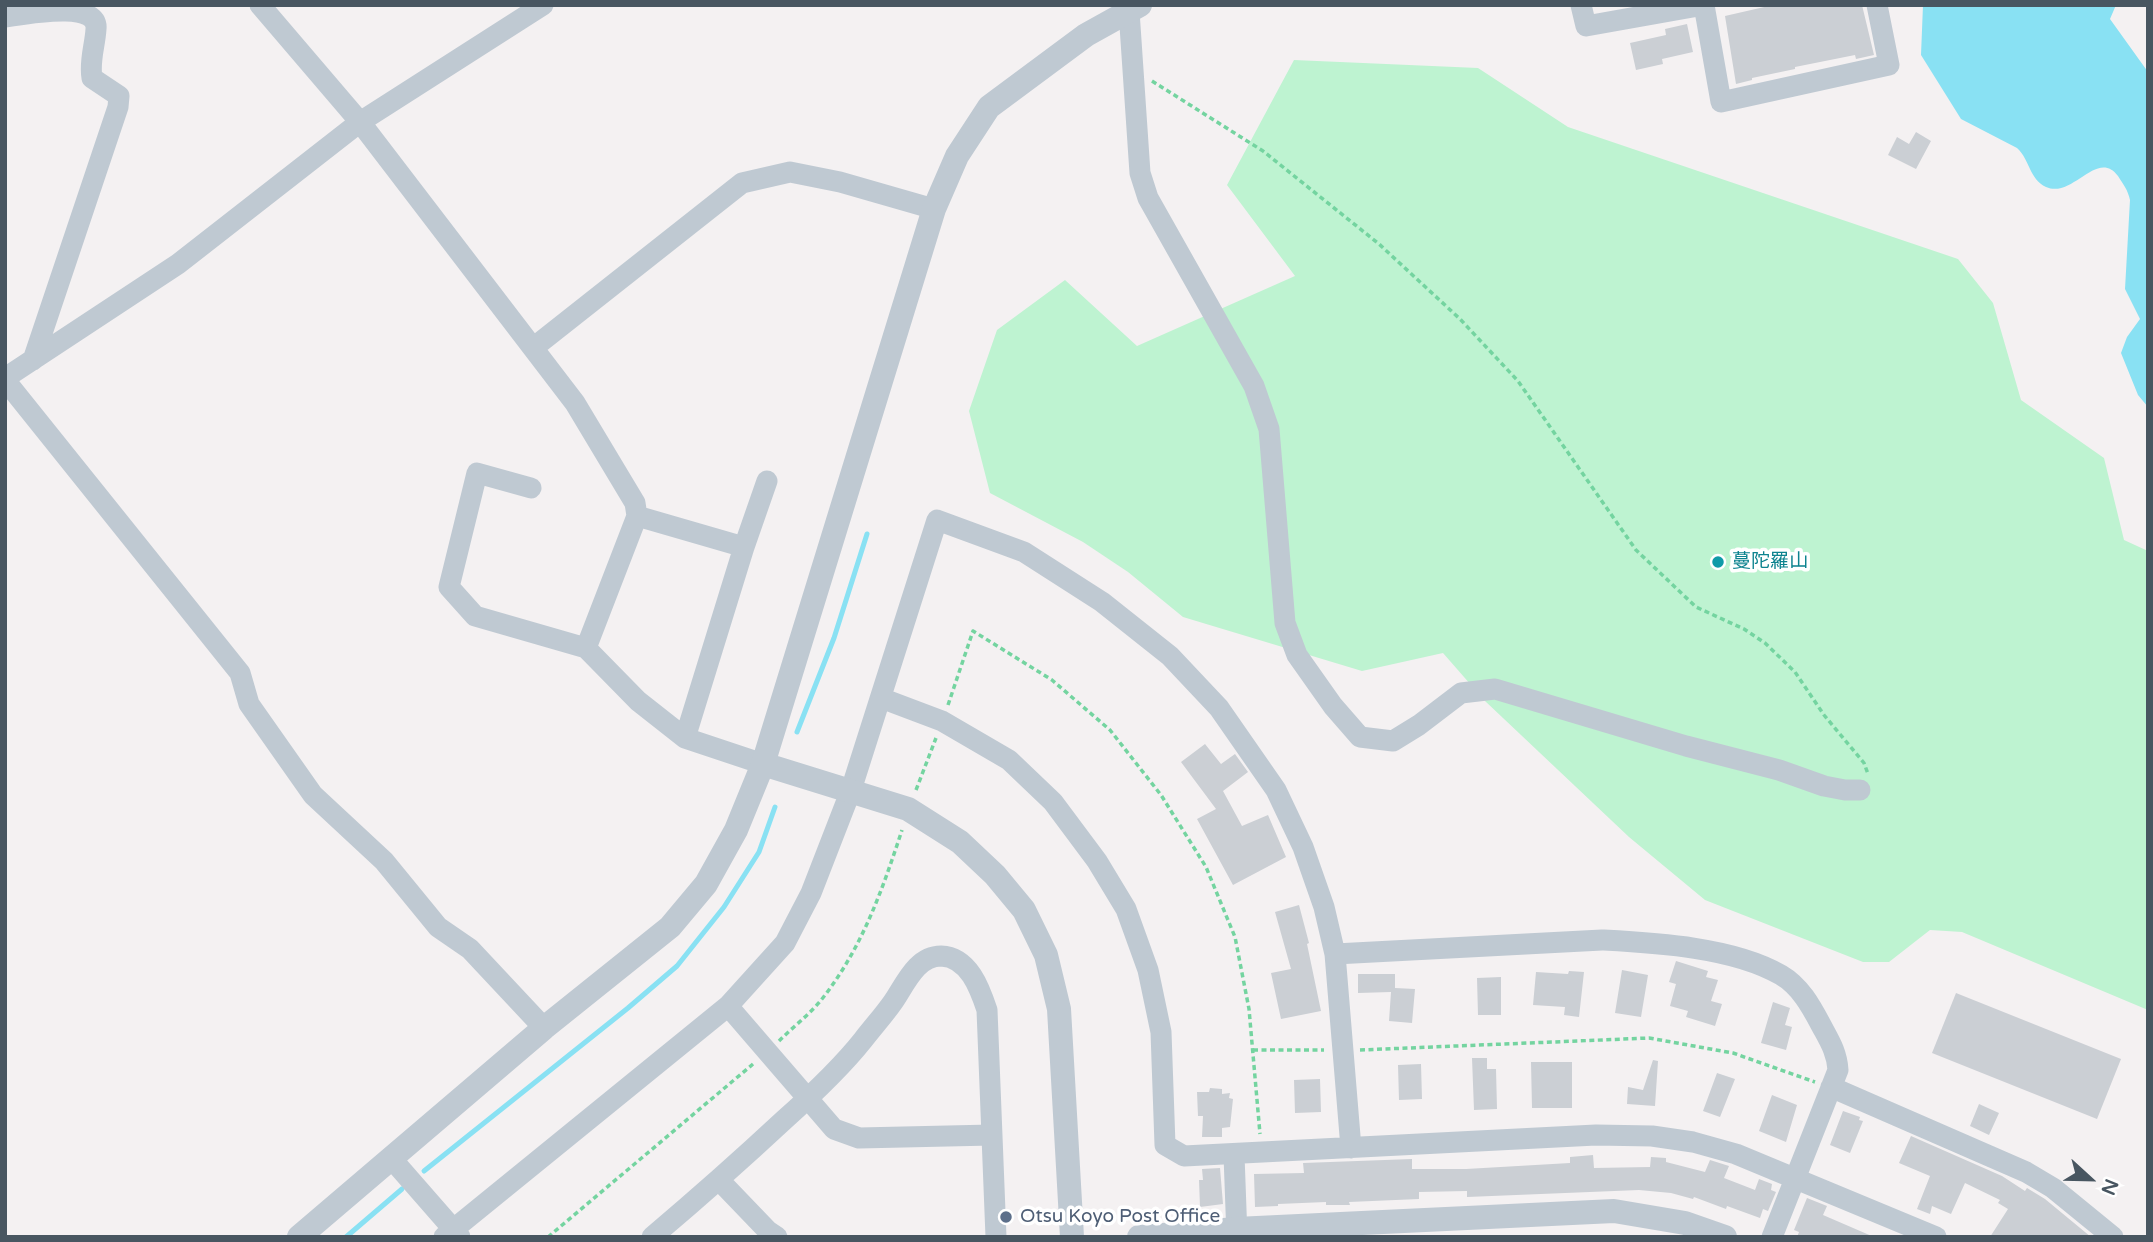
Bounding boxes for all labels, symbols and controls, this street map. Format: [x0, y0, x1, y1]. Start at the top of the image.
place label: 蔓陀羅山 [1732, 551, 1808, 573]
marker: 蔓陀羅山 [1710, 554, 1726, 570]
north arrow [2055, 1144, 2125, 1214]
text: N [2096, 1176, 2123, 1198]
place label: Otsu Koyo Post Office [1020, 1206, 1220, 1228]
marker: Otsu Koyo Post Office [998, 1209, 1014, 1225]

